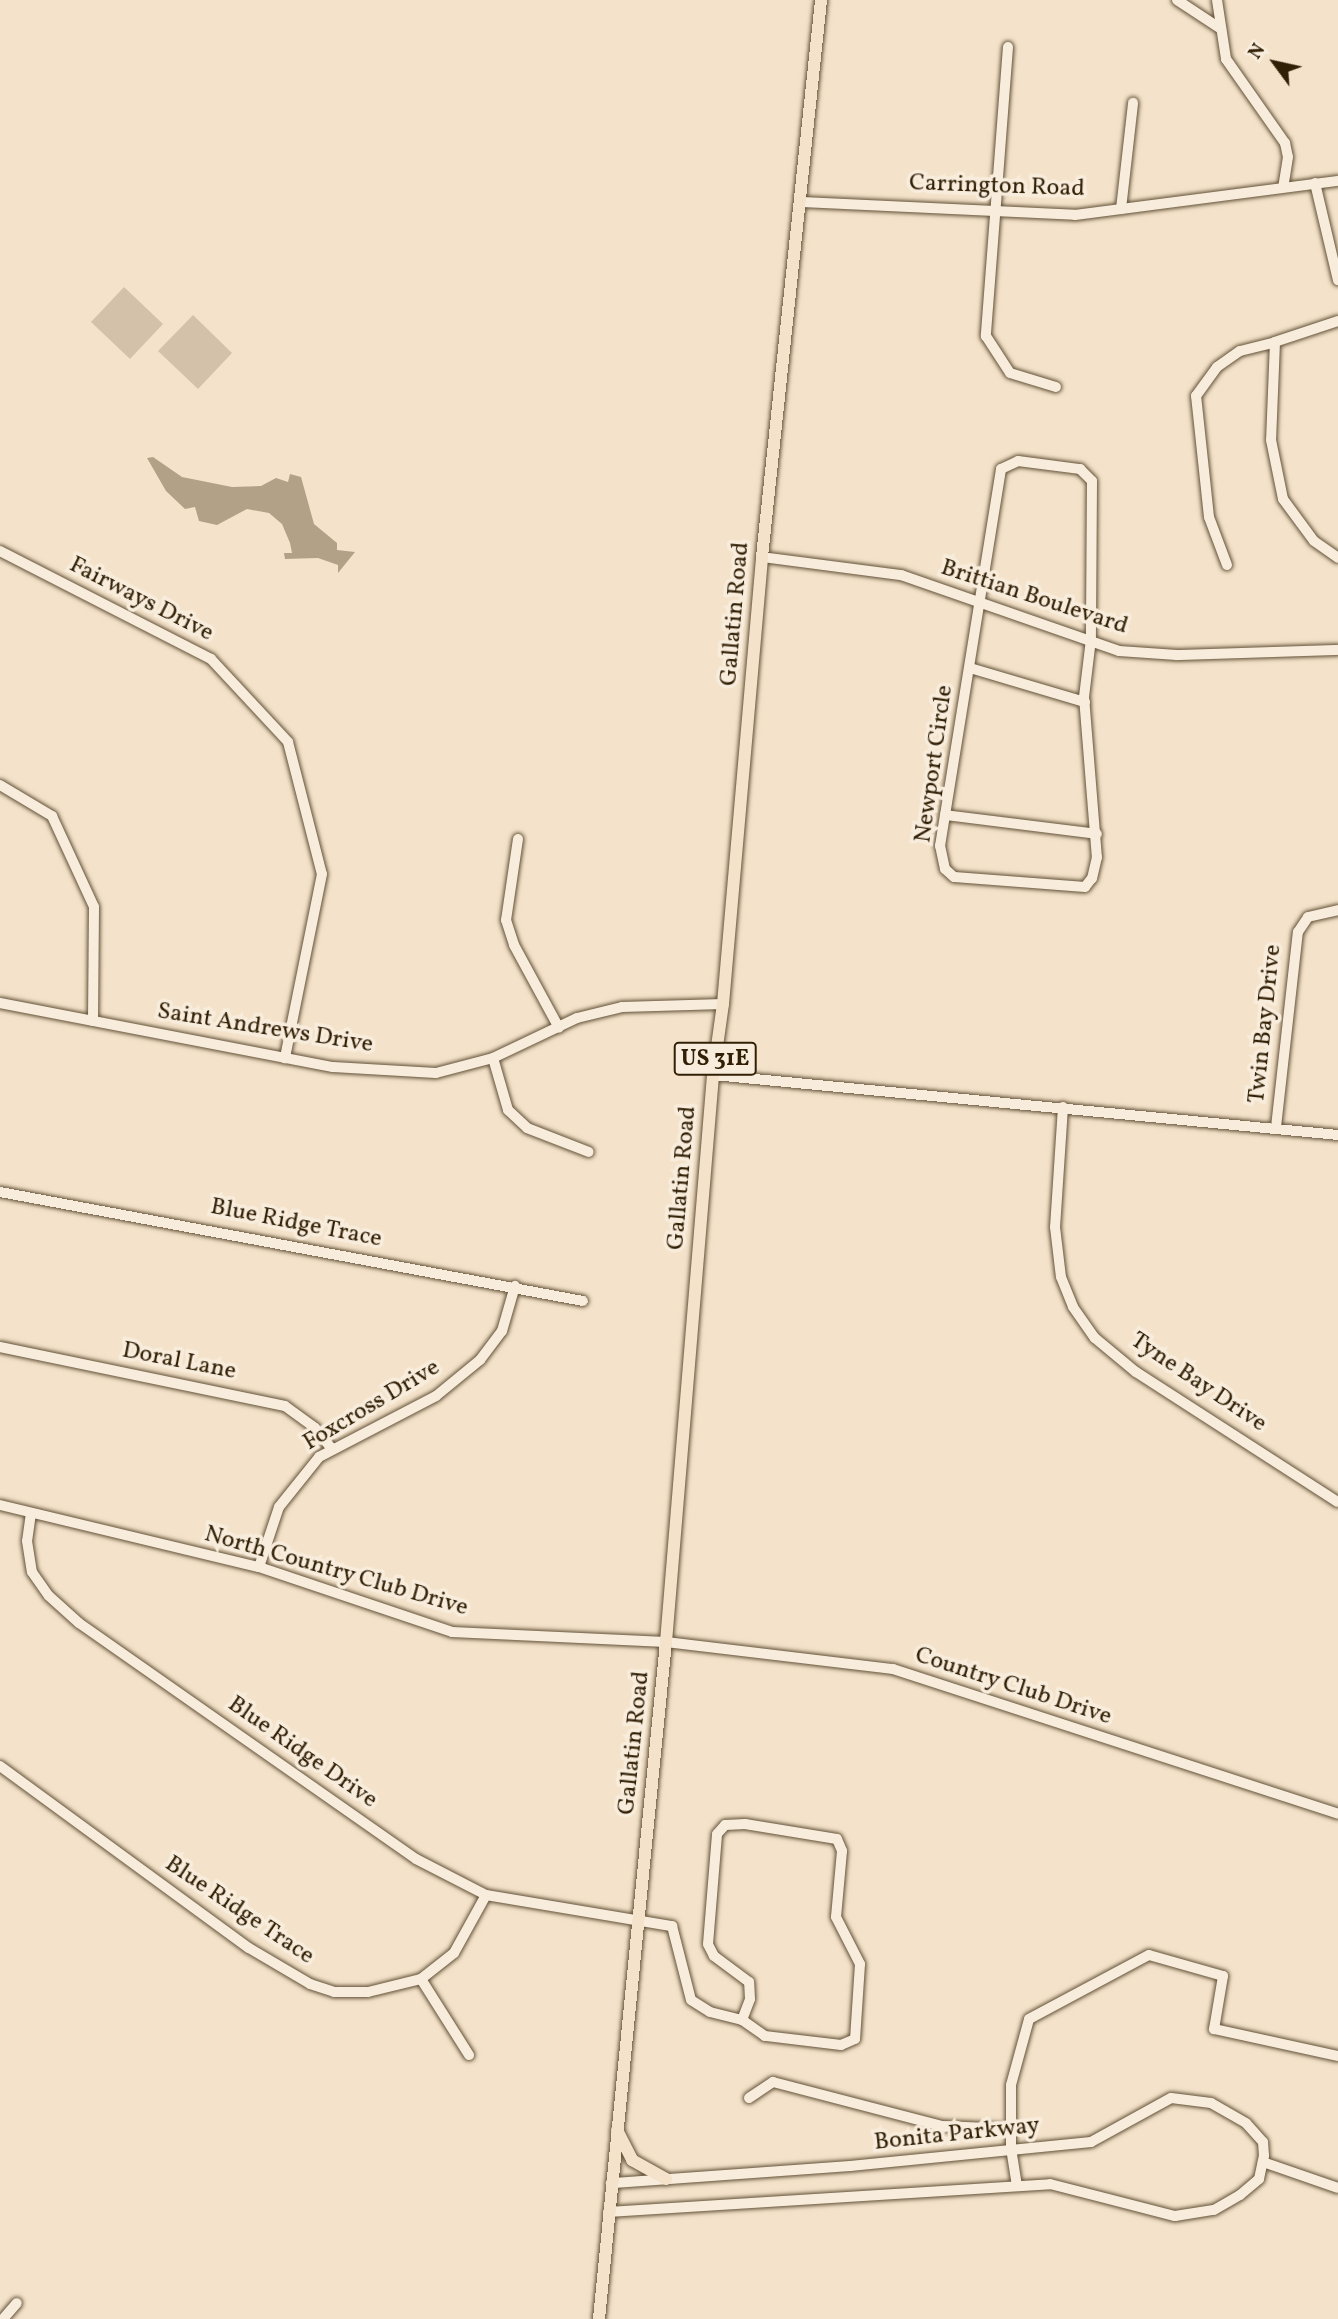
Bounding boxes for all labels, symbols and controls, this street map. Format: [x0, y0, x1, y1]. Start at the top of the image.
north arrow [1240, 28, 1310, 98]
text: N [1243, 39, 1272, 64]
street label: Carrington Road [909, 170, 1085, 204]
street label: Gallatin Road [715, 541, 757, 687]
street label: Fairways Drive [64, 551, 218, 649]
street label: Brittian Boulevard [937, 554, 1131, 642]
street label: Newport Circle [910, 683, 960, 845]
street label: Twin Bay Drive [1243, 943, 1289, 1105]
street label: Saint Andrews Drive [155, 998, 375, 1060]
road number: US 31E [673, 1040, 757, 1078]
street label: Gallatin Road [662, 1105, 704, 1251]
street label: Blue Ridge Trace [208, 1193, 384, 1255]
street label: Tyne Bay Drive [1124, 1327, 1272, 1439]
street label: Doral Lane [120, 1337, 238, 1387]
street label: Foxcross Drive [299, 1354, 445, 1458]
street label: North Country Club Drive [201, 1520, 471, 1624]
street label: Country Club Drive [911, 1642, 1115, 1732]
street label: Gallatin Road [613, 1670, 657, 1816]
street label: Blue Ridge Drive [222, 1691, 382, 1815]
street label: Blue Ridge Trace [159, 1850, 319, 1972]
street label: Bonita Parkway [873, 2112, 1041, 2158]

